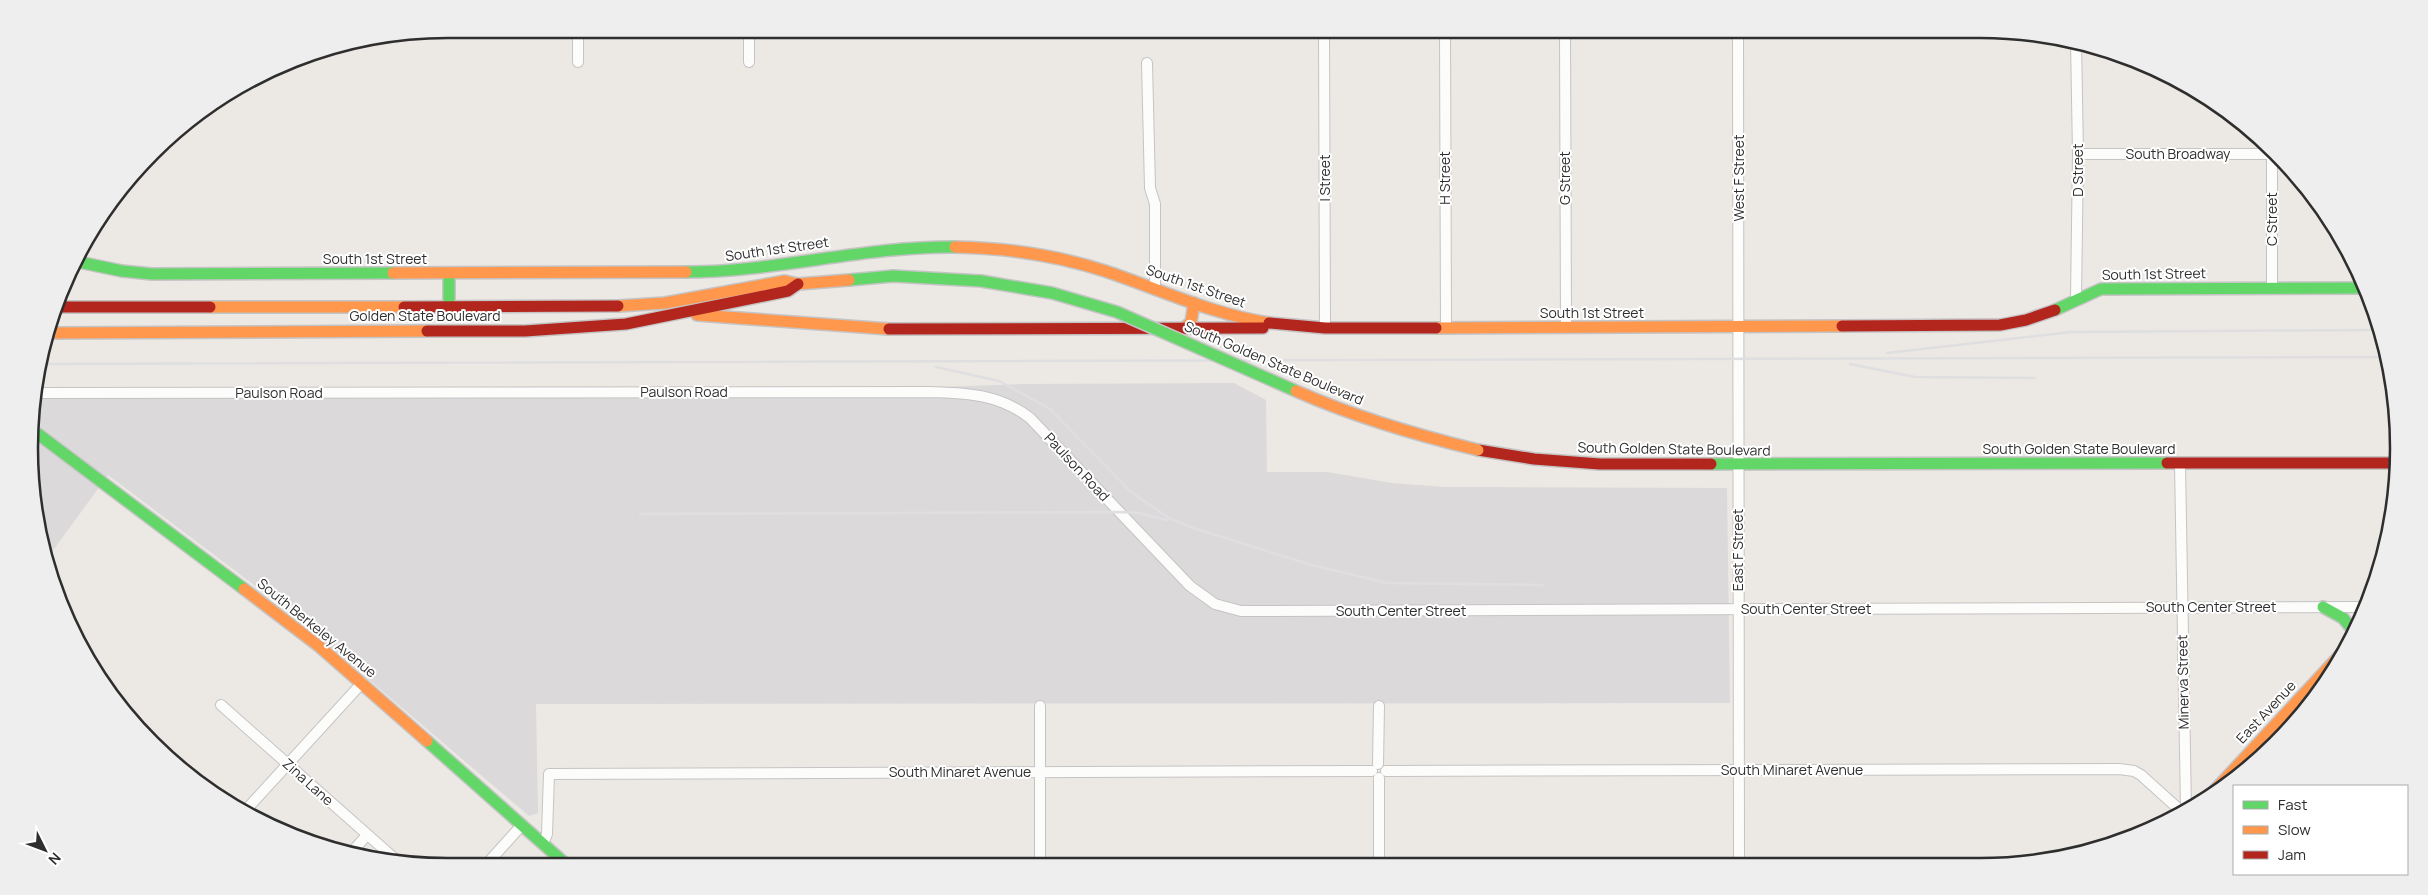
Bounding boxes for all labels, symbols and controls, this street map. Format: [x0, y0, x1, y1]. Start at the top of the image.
street label: West F Street [1729, 134, 1748, 222]
street label: D Street [2068, 143, 2087, 197]
street label: South Broadway [2126, 144, 2231, 163]
street label: H Street [1435, 151, 1454, 205]
street label: G Street [1555, 151, 1574, 205]
street label: I Street [1315, 154, 1334, 202]
street label: C Street [2262, 192, 2281, 246]
street label: South 1st Street [724, 232, 830, 265]
street label: South 1st Street [323, 249, 428, 268]
street label: South 1st Street [1144, 260, 1249, 312]
street label: South 1st Street [2102, 263, 2207, 284]
street label: South 1st Street [1540, 303, 1645, 322]
street label: Golden State Boulevard [349, 306, 501, 325]
street label: South Golden State Boulevard [1182, 316, 1367, 409]
street label: Paulson Road [640, 382, 728, 401]
street label: Paulson Road [235, 383, 323, 402]
street label: Paulson Road [1041, 428, 1114, 505]
street label: South Golden State Boulevard [1577, 437, 1771, 460]
street label: South Golden State Boulevard [1982, 439, 2176, 458]
street label: East F Street [1728, 508, 1747, 591]
street label: South Berkeley Avenue [254, 574, 381, 682]
street label: South Center Street [2146, 597, 2277, 616]
street label: South Center Street [1741, 599, 1872, 618]
street label: South Center Street [1336, 601, 1467, 620]
street label: Minerva Street [2172, 634, 2193, 730]
street label: East Avenue [2232, 676, 2300, 747]
street label: Zina Lane [279, 754, 338, 809]
street label: South Minaret Avenue [1721, 760, 1863, 779]
street label: South Minaret Avenue [889, 762, 1031, 781]
legend [2233, 785, 2408, 875]
text: Fast [2278, 794, 2307, 815]
text: Slow [2278, 819, 2311, 840]
north arrow [20, 825, 70, 875]
text: Jam [2278, 844, 2306, 865]
text: N [45, 849, 65, 869]

